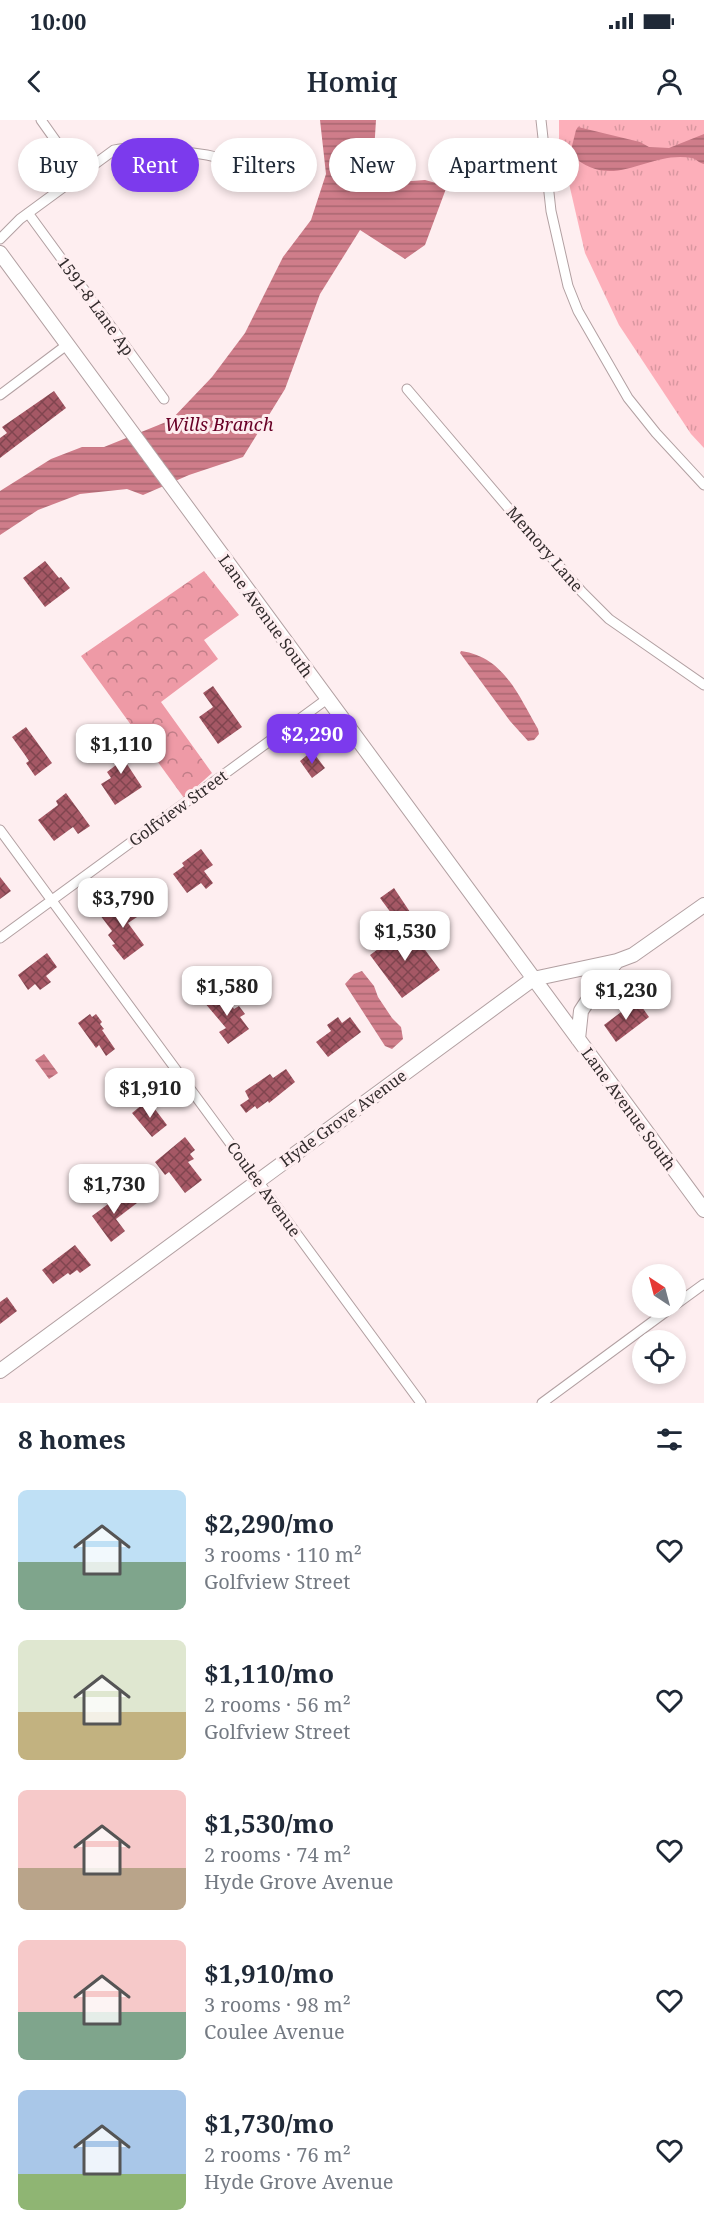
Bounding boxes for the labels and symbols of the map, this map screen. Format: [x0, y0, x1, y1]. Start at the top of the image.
street label: 1591-8 Lane Ap [53, 252, 139, 360]
water label: Wills Branch [165, 412, 274, 436]
street label: Memory Lane [502, 502, 588, 596]
street label: Lane Avenue South [214, 550, 318, 682]
pin: $2,290 [263, 714, 361, 765]
pin: $1,110 [72, 724, 170, 775]
street label: Golfview Street [124, 764, 232, 851]
pin: $3,790 [74, 878, 172, 929]
pin: $1,530 [356, 911, 454, 962]
pin: $1,580 [178, 966, 276, 1017]
pin: $1,230 [577, 970, 675, 1021]
street label: Lane Avenue South [577, 1043, 681, 1175]
street label: Hyde Grove Avenue [275, 1065, 411, 1171]
pin: $1,910 [101, 1068, 199, 1119]
street label: Coulee Avenue [222, 1137, 306, 1241]
pin: $1,730 [65, 1164, 163, 1215]
north arrow [632, 1264, 686, 1318]

